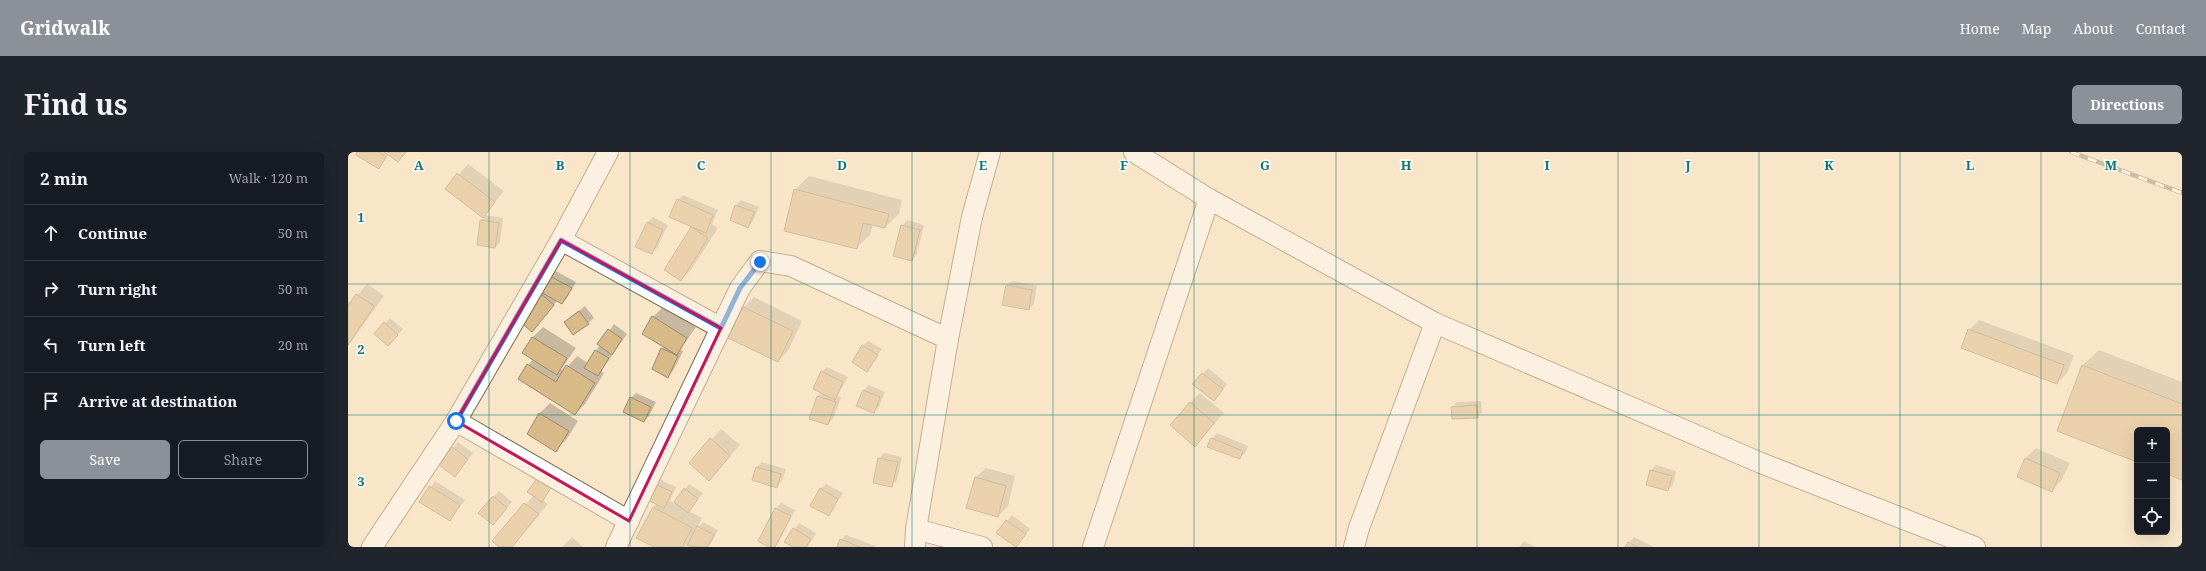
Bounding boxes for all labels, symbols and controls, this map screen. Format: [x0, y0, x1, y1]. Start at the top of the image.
text: Gridwalk [20, 15, 110, 41]
text: Home [1960, 19, 2000, 38]
text: Map [2022, 19, 2051, 38]
text: About [2073, 19, 2114, 38]
text: Contact [2136, 19, 2186, 38]
text: Find us [24, 85, 128, 123]
button: Directions [2072, 85, 2182, 124]
text: A [414, 156, 424, 174]
text: B [556, 156, 565, 174]
text: C [697, 156, 706, 174]
text: D [837, 156, 847, 174]
text: E [979, 156, 988, 174]
text: F [1120, 156, 1128, 174]
text: G [1260, 156, 1270, 174]
text: H [1401, 156, 1412, 174]
text: I [1544, 156, 1550, 174]
text: J [1684, 156, 1691, 174]
text: K [1824, 156, 1834, 174]
text: L [1966, 156, 1975, 174]
text: M [2105, 156, 2118, 174]
text: 2 min [40, 167, 88, 190]
text: Walk · 120 m [229, 169, 308, 187]
text: 1 [357, 208, 365, 226]
icon: ahead [40, 222, 62, 244]
text: Continue [78, 223, 147, 243]
text: 50 m [278, 224, 308, 242]
route end [751, 253, 769, 271]
icon: right [40, 278, 62, 300]
text: Turn right [78, 279, 157, 299]
text: 50 m [278, 280, 308, 298]
icon: left [40, 334, 62, 356]
text: Turn left [78, 335, 146, 355]
text: 20 m [278, 336, 308, 354]
text: 2 [357, 340, 365, 358]
icon: arrive [40, 390, 62, 412]
text: Arrive at destination [78, 391, 237, 411]
route start [447, 412, 465, 430]
map controls [2134, 427, 2170, 535]
button: + [2134, 427, 2170, 463]
button: Save [40, 440, 170, 479]
button: Share [178, 440, 308, 479]
button: − [2134, 463, 2170, 499]
text: 3 [357, 472, 365, 490]
button: locate [2134, 499, 2170, 535]

